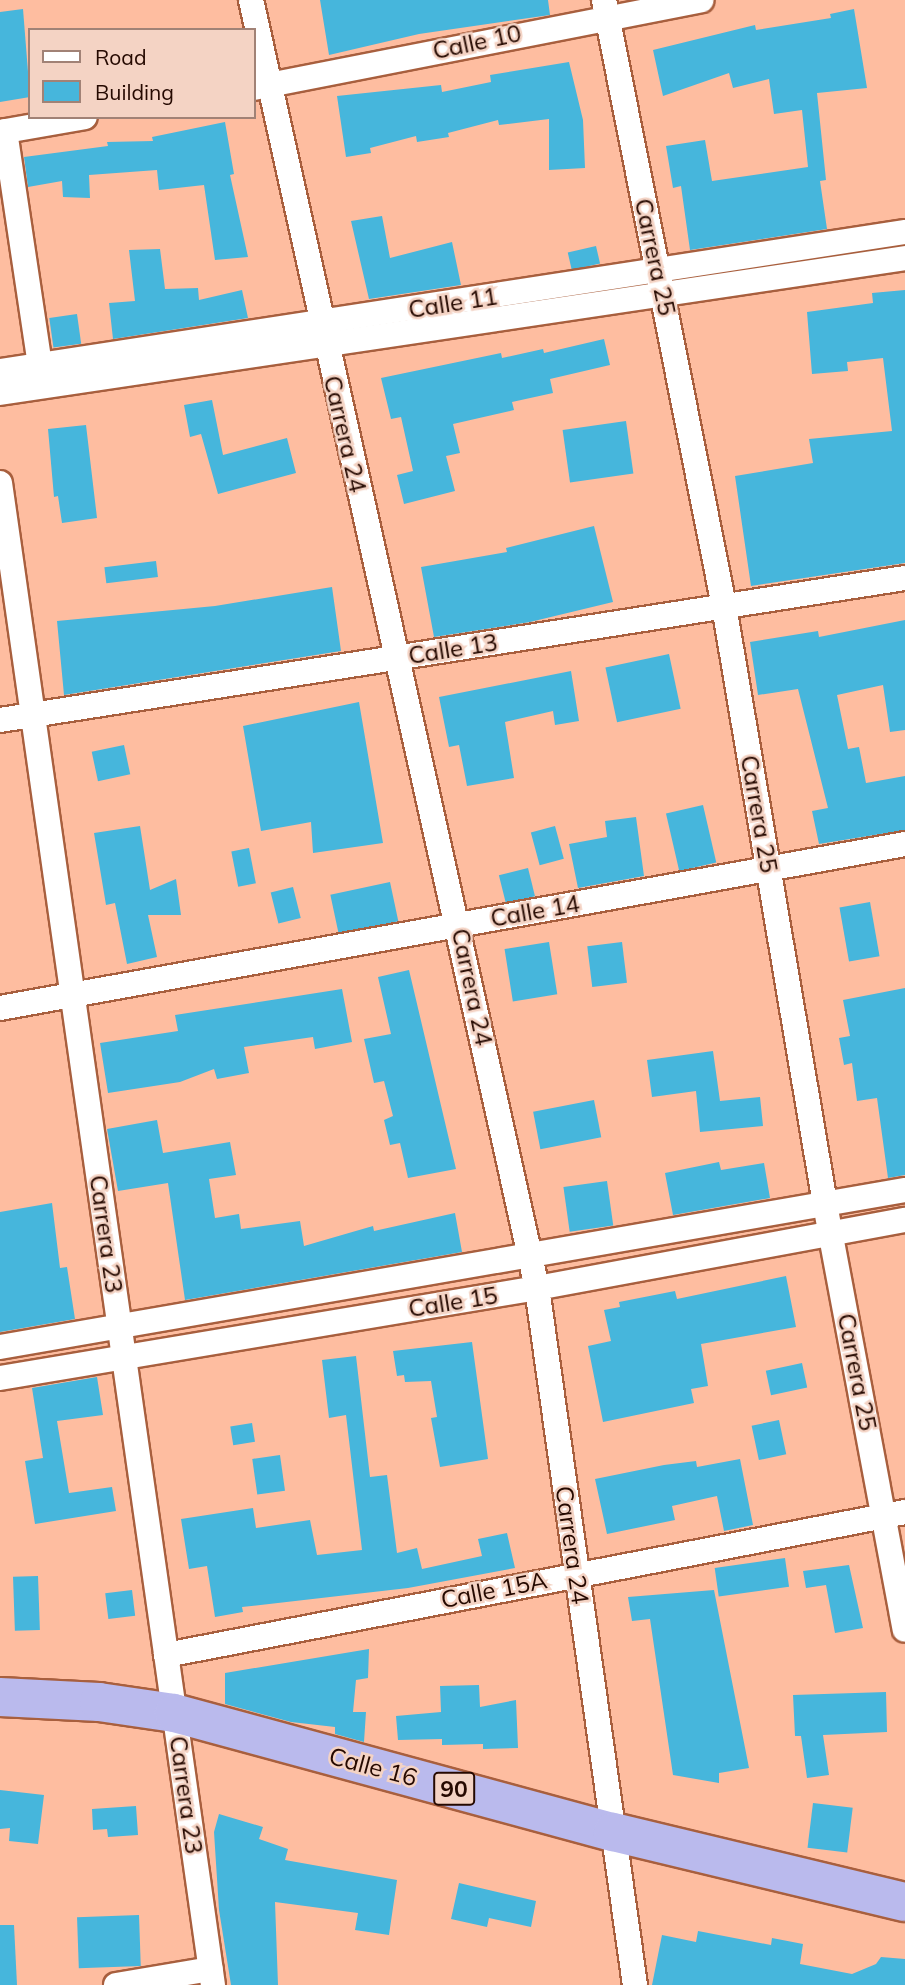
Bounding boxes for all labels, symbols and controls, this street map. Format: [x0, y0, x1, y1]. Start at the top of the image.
street label: Calle 10 [430, 19, 524, 65]
legend [28, 28, 256, 119]
text: Road [95, 44, 146, 70]
text: Building [95, 79, 174, 105]
street label: Carrera 25 [629, 196, 681, 318]
street label: Calle 11 [406, 282, 500, 324]
street label: Carrera 24 [318, 373, 372, 495]
street label: Calle 13 [406, 628, 500, 670]
street label: Carrera 25 [735, 753, 783, 875]
street label: Calle 14 [488, 889, 582, 933]
street label: Carrera 24 [446, 926, 498, 1048]
street label: Carrera 23 [83, 1173, 129, 1295]
street label: Calle 15 [406, 1281, 500, 1323]
street label: Carrera 25 [832, 1311, 882, 1433]
street label: Carrera 24 [549, 1484, 595, 1606]
street label: Calle 15A [438, 1566, 550, 1614]
street label: Carrera 23 [163, 1734, 209, 1856]
street label: Calle 16 [326, 1741, 420, 1793]
road number: 90 [433, 1770, 475, 1809]

